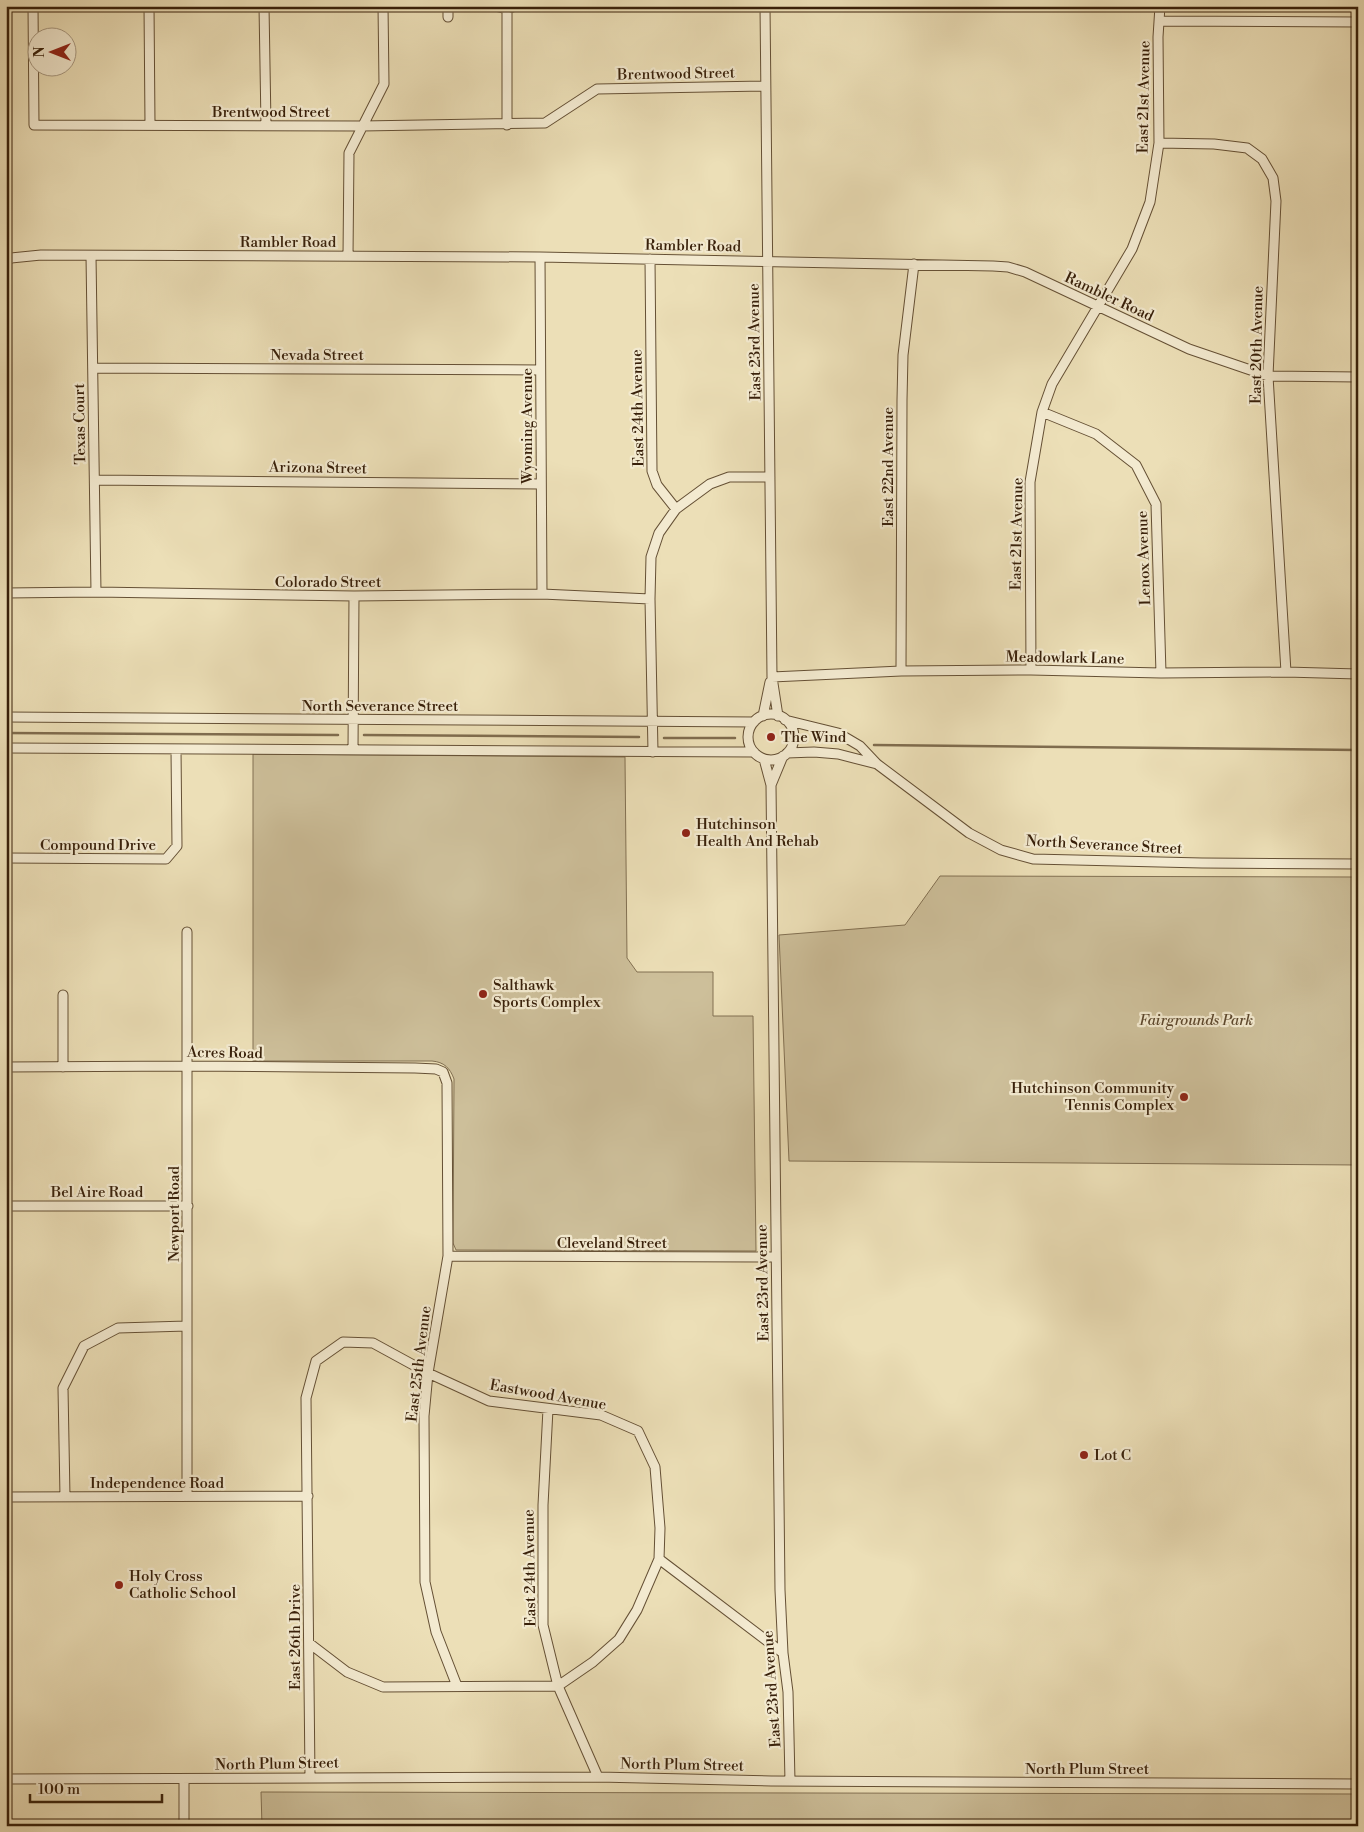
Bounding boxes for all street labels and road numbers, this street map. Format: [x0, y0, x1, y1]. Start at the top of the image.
street label: East 21st Avenue [1134, 40, 1154, 154]
street label: Brentwood Street [616, 63, 736, 85]
street label: Brentwood Street [211, 103, 331, 122]
street label: Rambler Road [240, 233, 337, 252]
street label: Rambler Road [645, 236, 742, 256]
street label: Rambler Road [1061, 268, 1157, 326]
street label: East 23rd Avenue [744, 283, 766, 401]
street label: East 20th Avenue [1246, 286, 1268, 404]
street label: Nevada Street [270, 346, 364, 365]
street label: East 24th Avenue [627, 349, 649, 467]
street label: Wyoming Avenue [518, 368, 537, 485]
street label: Texas Court [70, 382, 90, 465]
street label: East 22nd Avenue [879, 407, 898, 527]
street label: Arizona Street [268, 458, 368, 478]
street label: East 21st Avenue [1007, 477, 1027, 591]
street label: Lenox Avenue [1133, 510, 1155, 606]
street label: Colorado Street [275, 573, 382, 592]
street label: Meadowlark Lane [1005, 647, 1125, 669]
street label: North Severance Street [302, 697, 459, 716]
street label: North Severance Street [1025, 831, 1183, 859]
street label: Compound Drive [40, 836, 156, 855]
street label: Acres Road [186, 1043, 264, 1063]
street label: Newport Road [165, 1166, 184, 1262]
street label: Bel Aire Road [50, 1183, 144, 1202]
street label: East 23rd Avenue [752, 1224, 774, 1342]
street label: Cleveland Street [557, 1234, 668, 1253]
street label: East 25th Avenue [402, 1305, 436, 1423]
street label: Eastwood Avenue [488, 1375, 608, 1415]
street label: Independence Road [90, 1474, 224, 1493]
street label: East 24th Avenue [519, 1509, 541, 1627]
street label: East 26th Drive [286, 1584, 305, 1690]
street label: East 23rd Avenue [758, 1630, 786, 1748]
street label: North Plum Street [215, 1753, 340, 1775]
street label: North Plum Street [620, 1754, 745, 1776]
street label: North Plum Street [1025, 1760, 1150, 1779]

